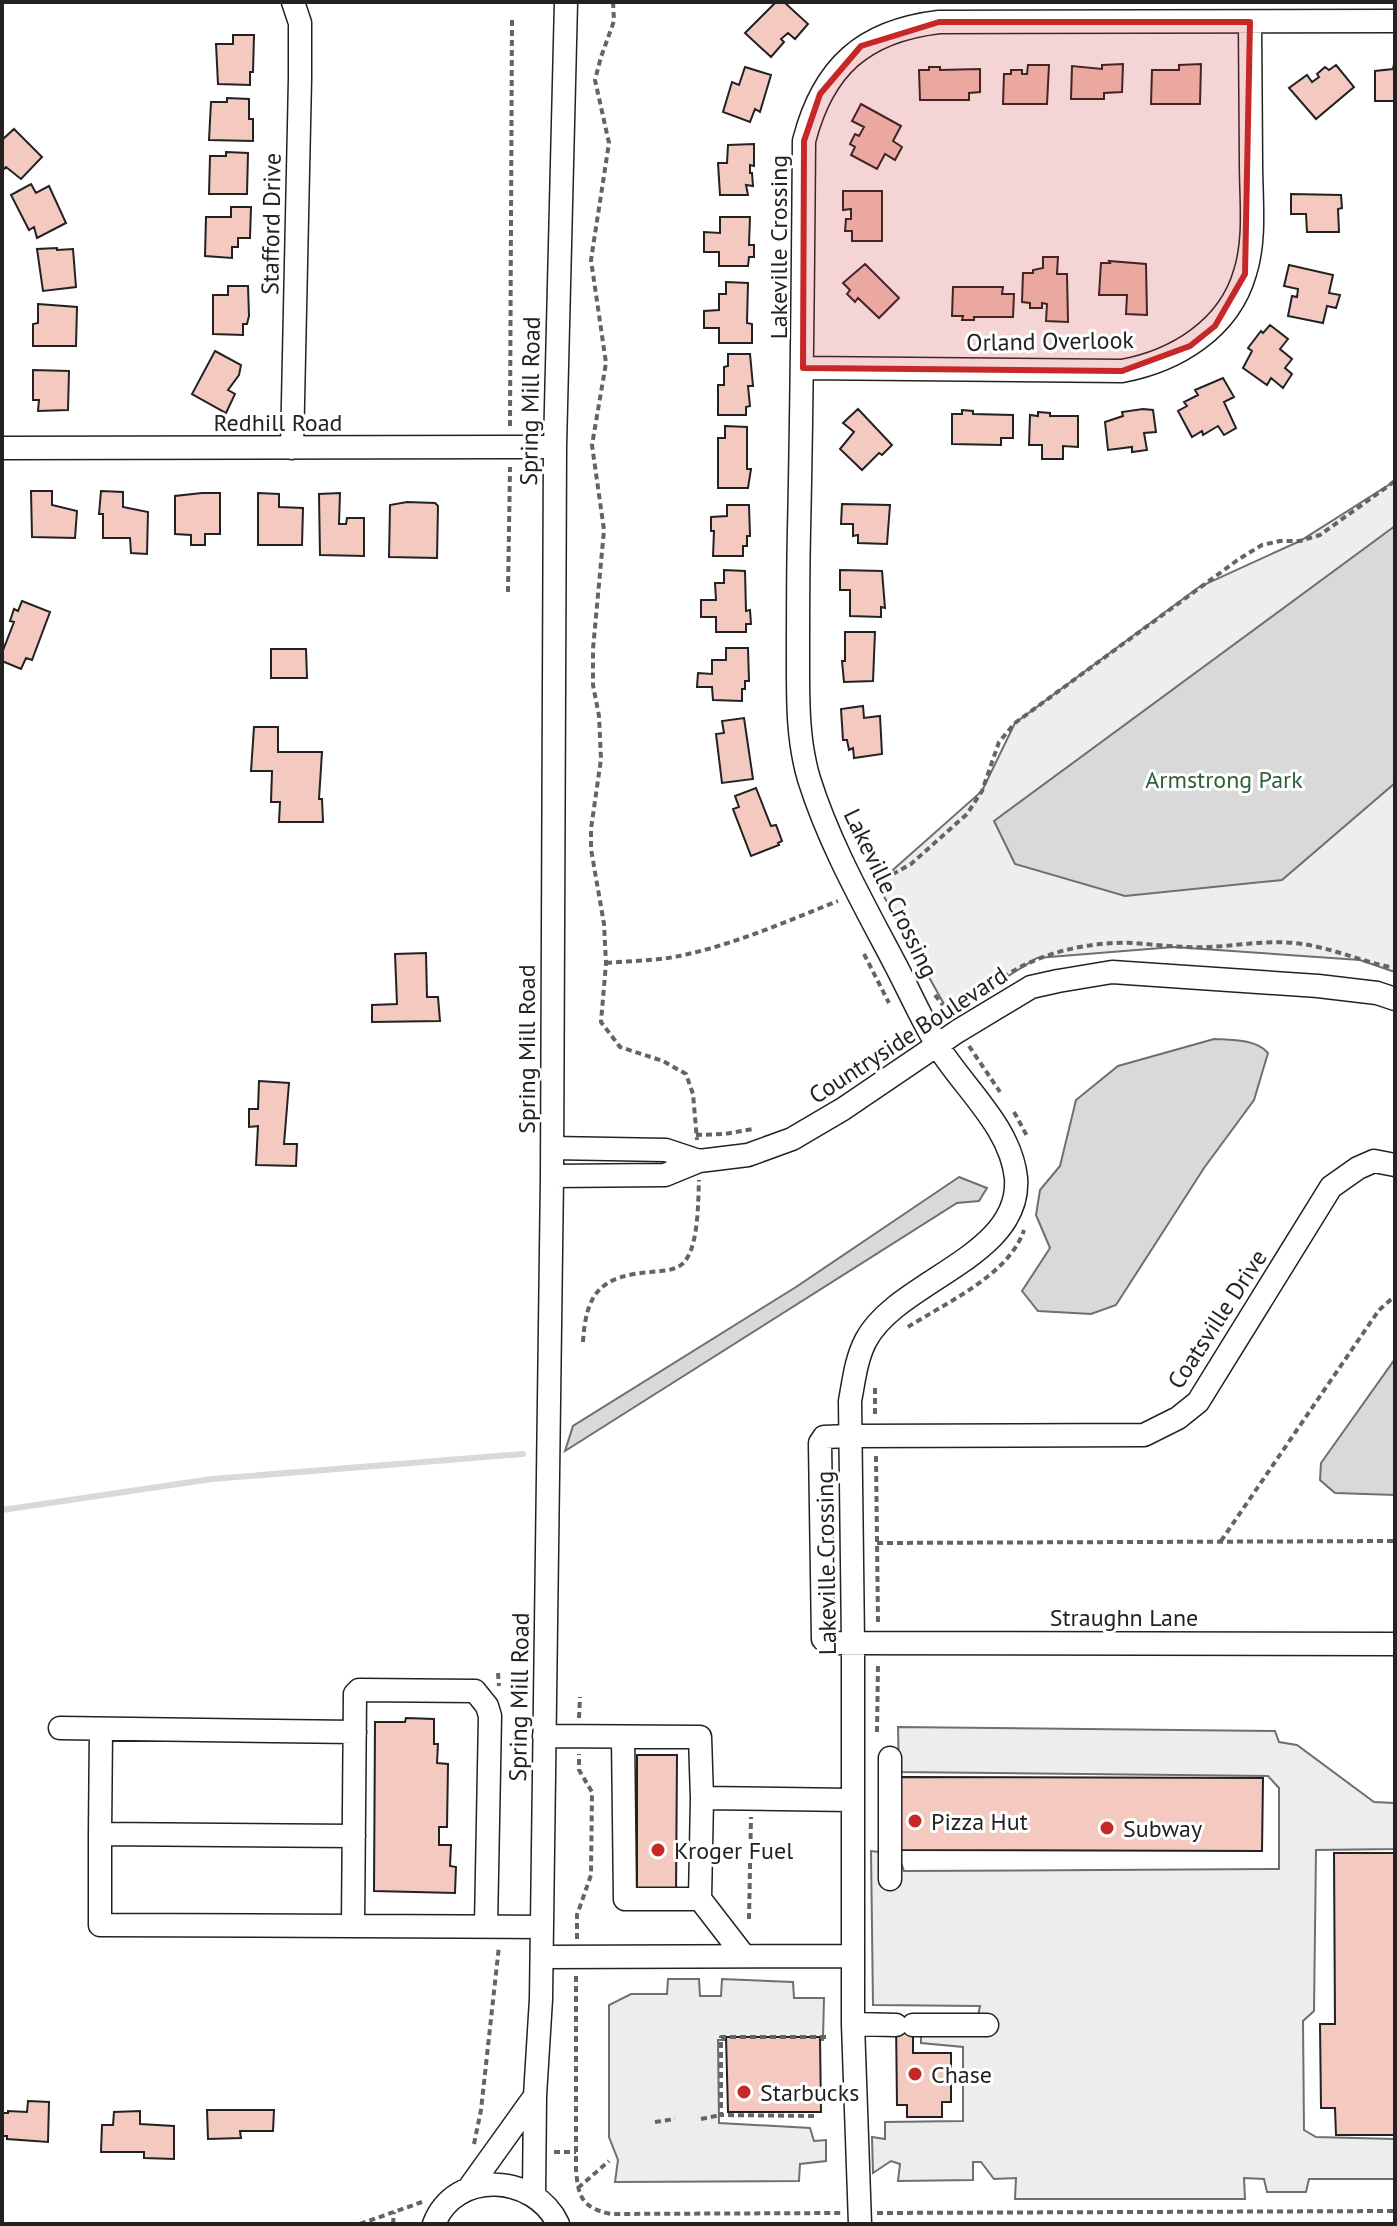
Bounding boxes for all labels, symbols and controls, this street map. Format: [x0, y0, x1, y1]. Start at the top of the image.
street label: Stafford Drive [254, 153, 288, 295]
street label: Lakeville Crossing [763, 155, 794, 339]
street label: Spring Mill Road [513, 316, 547, 486]
street label: Orland Overlook [966, 324, 1135, 358]
street label: Redhill Road [213, 407, 343, 438]
park label: Armstrong Park [1145, 764, 1303, 795]
street label: Lakeville Crossing [837, 803, 945, 983]
street label: Countryside Boulevard [803, 959, 1013, 1111]
street label: Spring Mill Road [511, 964, 542, 1134]
street label: Coatsville Drive [1160, 1243, 1274, 1395]
street label: Lakeville Crossing [809, 1471, 843, 1655]
street label: Straughn Lane [1050, 1602, 1198, 1633]
street label: Spring Mill Road [502, 1612, 536, 1782]
place label: Pizza Hut [931, 1806, 1028, 1837]
marker: Pizza Hut [906, 1812, 924, 1830]
place label: Subway [1123, 1813, 1202, 1844]
marker: Subway [1098, 1819, 1116, 1837]
place label: Kroger Fuel [674, 1835, 793, 1866]
marker: Kroger Fuel [649, 1841, 667, 1859]
place label: Chase [931, 2059, 992, 2090]
marker: Chase [906, 2065, 924, 2083]
place label: Starbucks [760, 2077, 859, 2108]
marker: Starbucks [735, 2083, 753, 2101]

